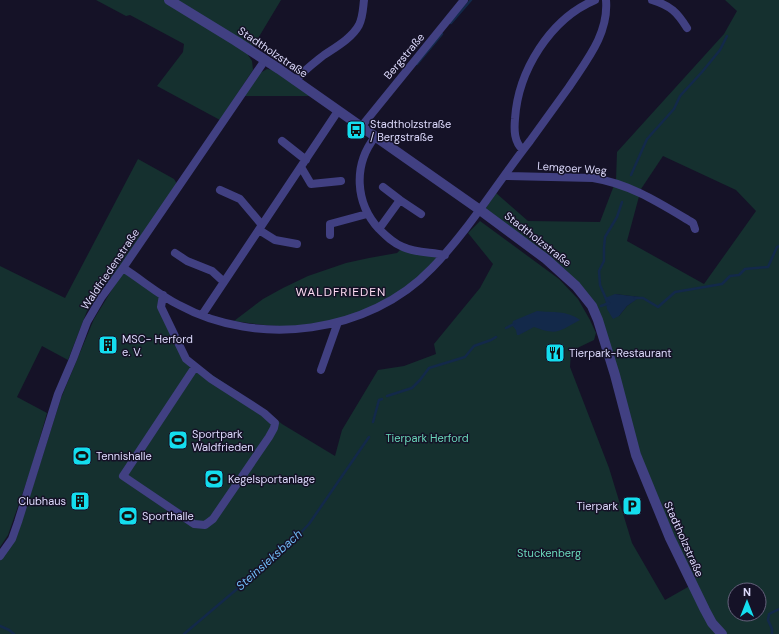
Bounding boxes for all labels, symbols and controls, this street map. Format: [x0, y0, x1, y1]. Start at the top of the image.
street label: Stadtholzstraße [235, 23, 311, 81]
street label: Bergstraße [381, 30, 427, 82]
place label: Stadtholzstraße / Bergstraße [370, 117, 451, 144]
bus stop icon: Stadtholzstraße / Bergstraße [345, 119, 367, 141]
street label: Lemgoer Weg [537, 159, 607, 177]
street label: Stadtholzstraße [502, 208, 574, 270]
street label: Waldfriedenstraße [78, 226, 142, 312]
district label: WALDFRIEDEN [296, 284, 386, 300]
place label: MSC- Herford e. V. [122, 332, 193, 359]
building icon: MSC- Herford e. V. [97, 334, 119, 356]
restaurant icon: Tierpark-Restaurant [544, 342, 566, 364]
place label: Tierpark-Restaurant [569, 346, 672, 360]
place label: Sportpark Waldfrieden [192, 427, 254, 454]
sports icon: Sportpark Waldfrieden [167, 429, 189, 451]
park label: Tierpark Herford [385, 431, 469, 445]
sports icon: Tennishalle [71, 445, 93, 467]
place label: Tennishalle [96, 449, 152, 463]
sports icon: Kegelsportanlage [203, 468, 225, 490]
place label: Kegelsportanlage [228, 472, 315, 486]
building icon: Clubhaus [69, 490, 91, 512]
place label: Clubhaus [18, 494, 66, 508]
parking icon: Tierpark [621, 495, 643, 517]
place label: Tierpark [576, 499, 618, 513]
street label: Stadtholzstraße [661, 499, 707, 579]
sports icon: Sporthalle [117, 505, 139, 527]
place label: Sporthalle [142, 509, 194, 523]
water label: Steinsieksbach [233, 526, 306, 594]
park label: Stuckenberg [517, 546, 581, 560]
north arrow [727, 582, 767, 622]
text: N [743, 585, 751, 599]

